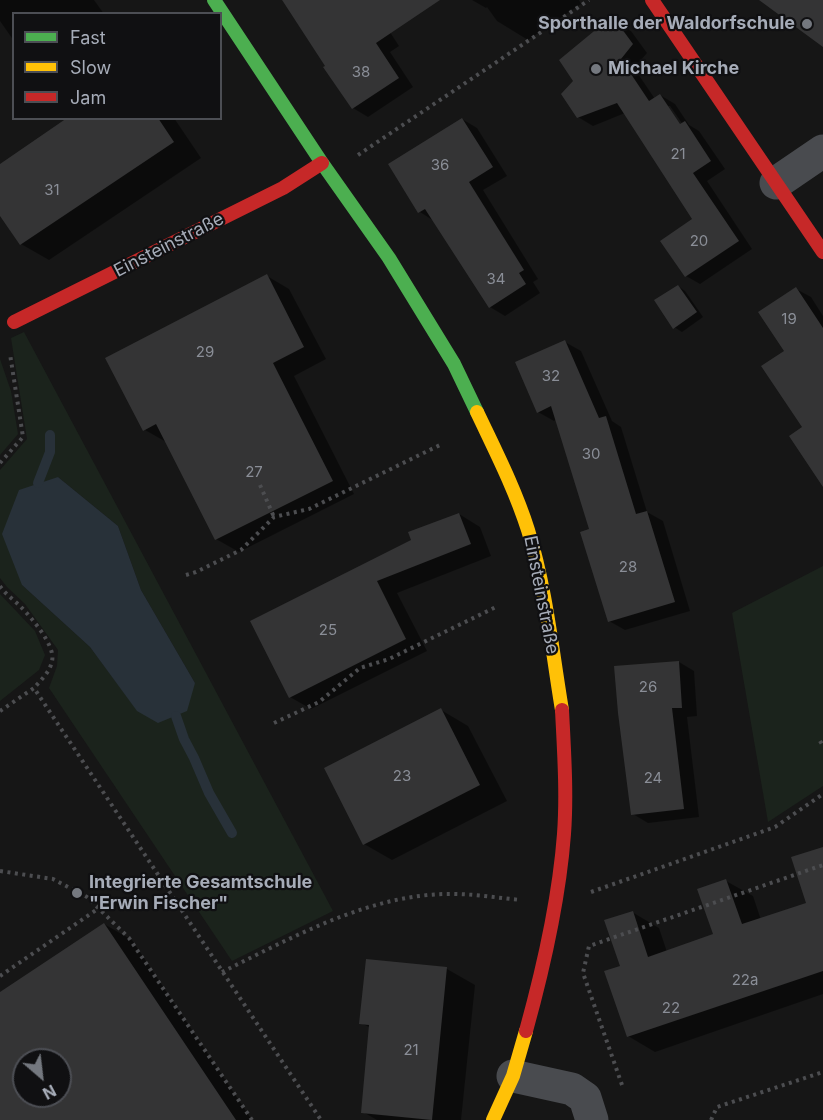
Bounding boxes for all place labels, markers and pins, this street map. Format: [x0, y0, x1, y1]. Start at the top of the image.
place label: Sporthalle der Waldorfschule [538, 13, 795, 35]
marker: Sporthalle der Waldorfschule [800, 17, 814, 31]
place label: Michael Kirche [608, 58, 739, 80]
marker: Michael Kirche [589, 62, 603, 76]
place label: Integrierte Gesamtschule "Erwin Fischer" [89, 872, 312, 914]
marker: Integrierte Gesamtschule "Erwin Fischer" [70, 886, 84, 900]

